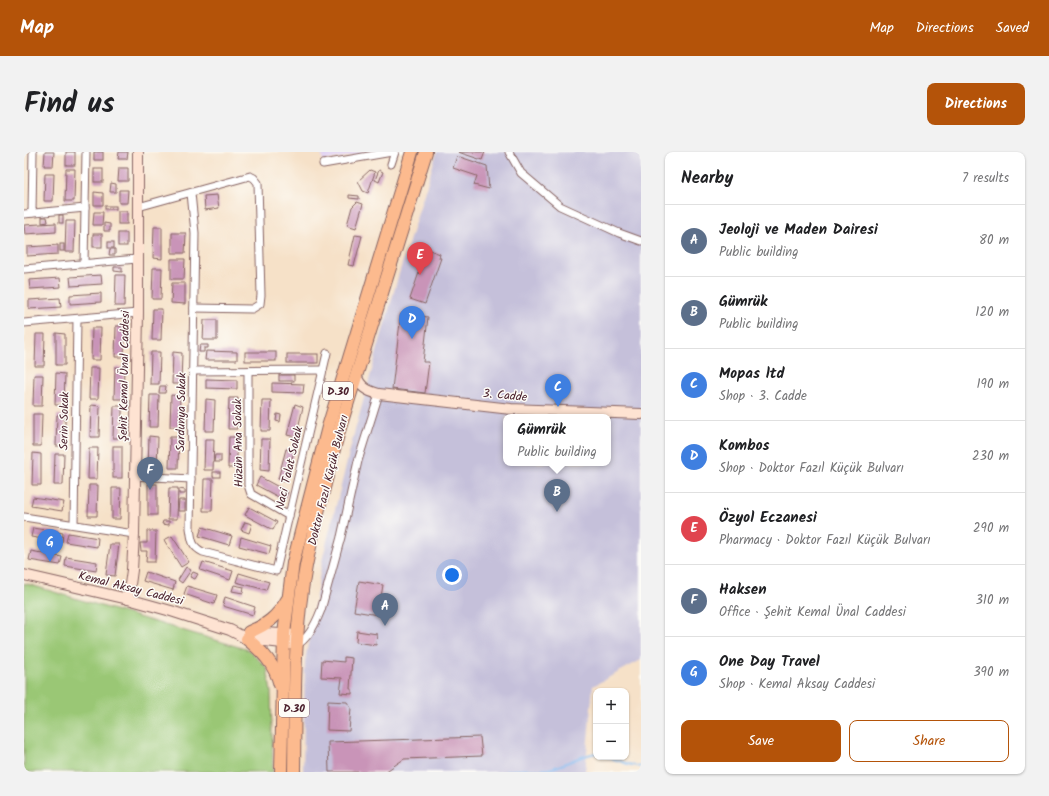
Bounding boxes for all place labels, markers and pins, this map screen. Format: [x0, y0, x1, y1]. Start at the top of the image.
pin: E [407, 242, 433, 275]
pin: D [399, 306, 425, 339]
pin: C [545, 374, 571, 407]
pin: F [137, 457, 163, 490]
pin: B [544, 479, 570, 512]
pin: G [37, 529, 63, 562]
pin: A [372, 593, 398, 626]

